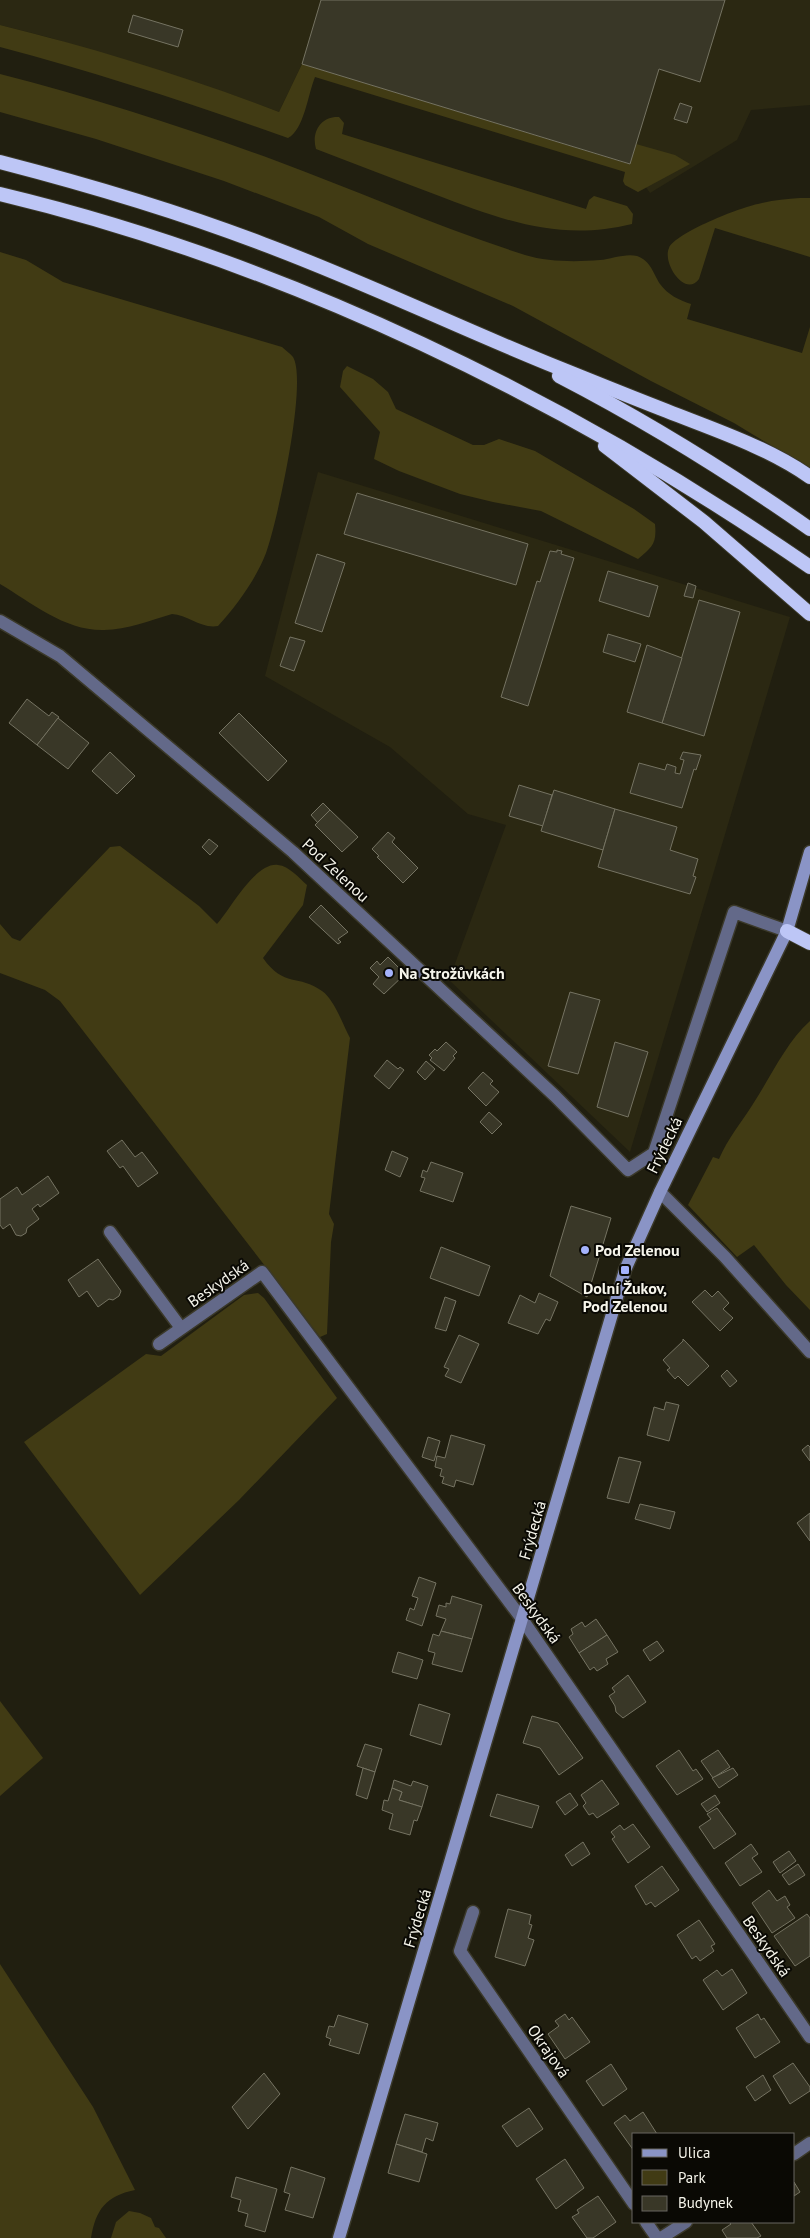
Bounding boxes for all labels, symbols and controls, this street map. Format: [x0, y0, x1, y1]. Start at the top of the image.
street label: Pod Zelenou [298, 834, 374, 906]
place label: Na Strožůvkách [399, 963, 505, 983]
marker: Na Strožůvkách [383, 967, 395, 979]
street label: Frýdecká [642, 1113, 686, 1177]
place label: Pod Zelenou [595, 1240, 680, 1260]
marker: Pod Zelenou [579, 1244, 591, 1256]
street label: Beskydská [184, 1255, 252, 1311]
marker: Dolní Žukov, Pod Zelenou [619, 1264, 631, 1276]
place label: Dolní Žukov, Pod Zelenou [583, 1278, 667, 1316]
street label: Frýdecká [514, 1498, 550, 1562]
street label: Beskydská [508, 1579, 566, 1647]
street label: Frýdecká [399, 1886, 435, 1950]
street label: Beskydská [739, 1912, 795, 1980]
street label: Okrajová [524, 2021, 574, 2081]
legend [632, 2133, 795, 2223]
text: Ulica [678, 2143, 710, 2162]
text: Park [678, 2168, 706, 2187]
text: Budynek [678, 2193, 734, 2212]

